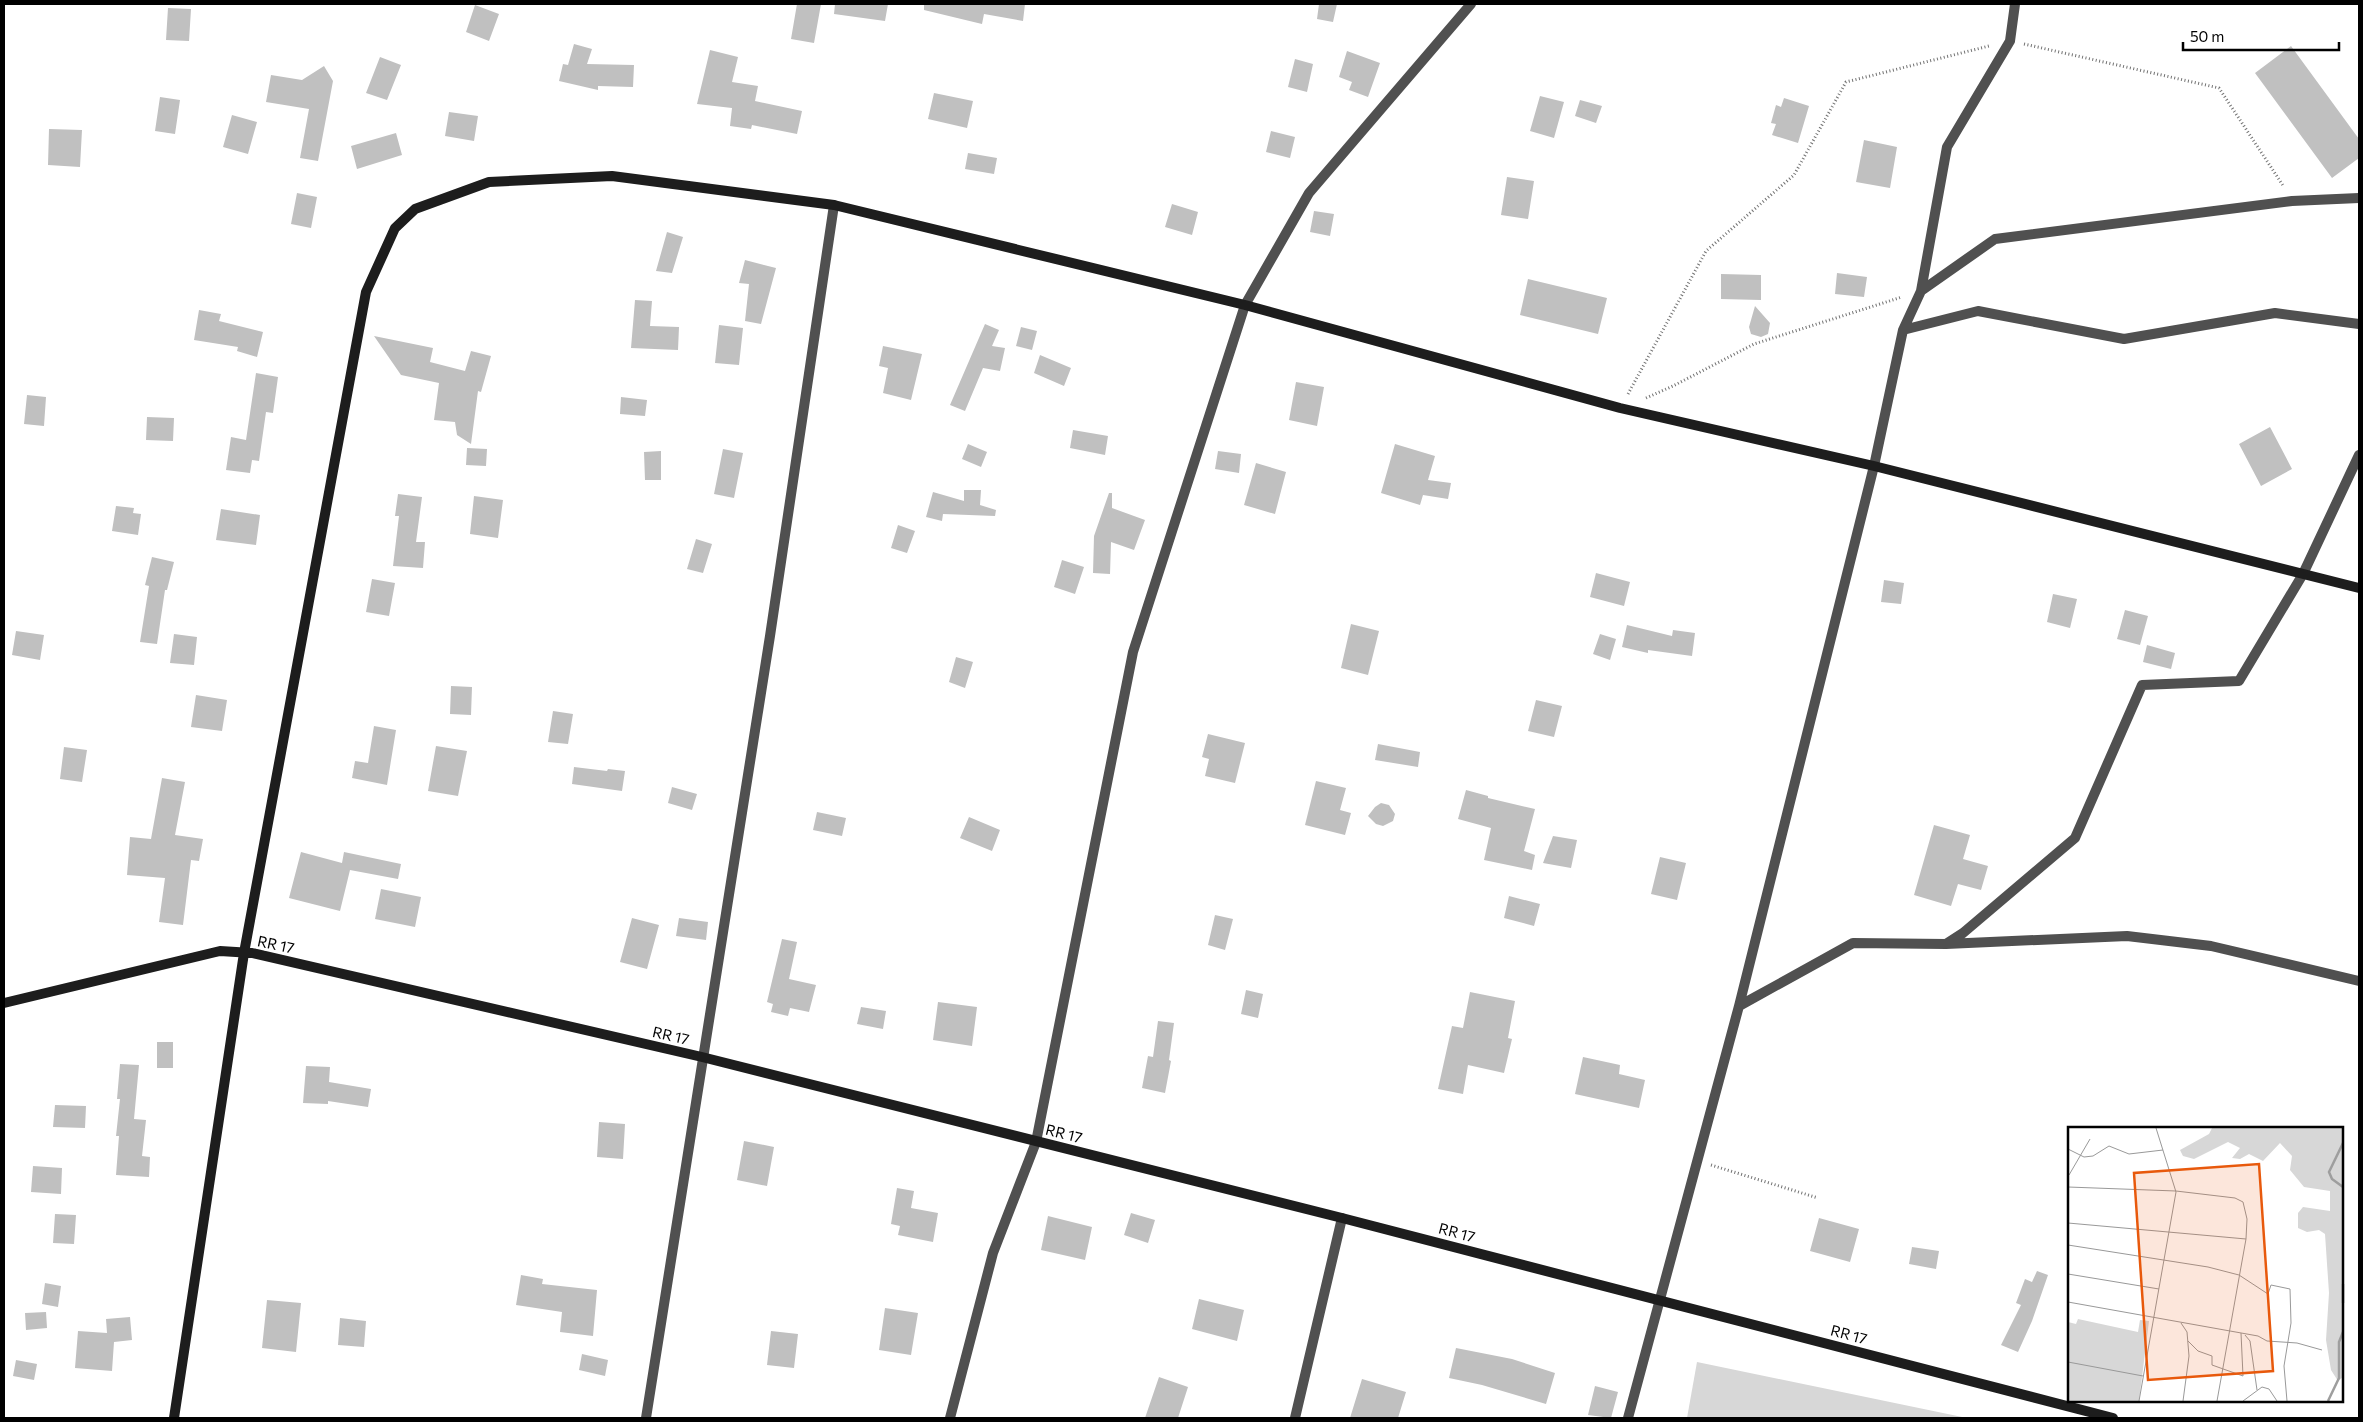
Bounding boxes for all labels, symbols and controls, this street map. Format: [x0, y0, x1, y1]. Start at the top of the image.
scale bar [2183, 20, 2339, 52]
text: 50 m [2190, 27, 2224, 45]
street label: RR 17 [256, 931, 296, 957]
street label: RR 17 [651, 1022, 691, 1048]
street label: RR 17 [1044, 1120, 1084, 1146]
inset map [2068, 1127, 2343, 1402]
street label: RR 17 [1437, 1218, 1477, 1246]
street label: RR 17 [1829, 1320, 1869, 1348]

